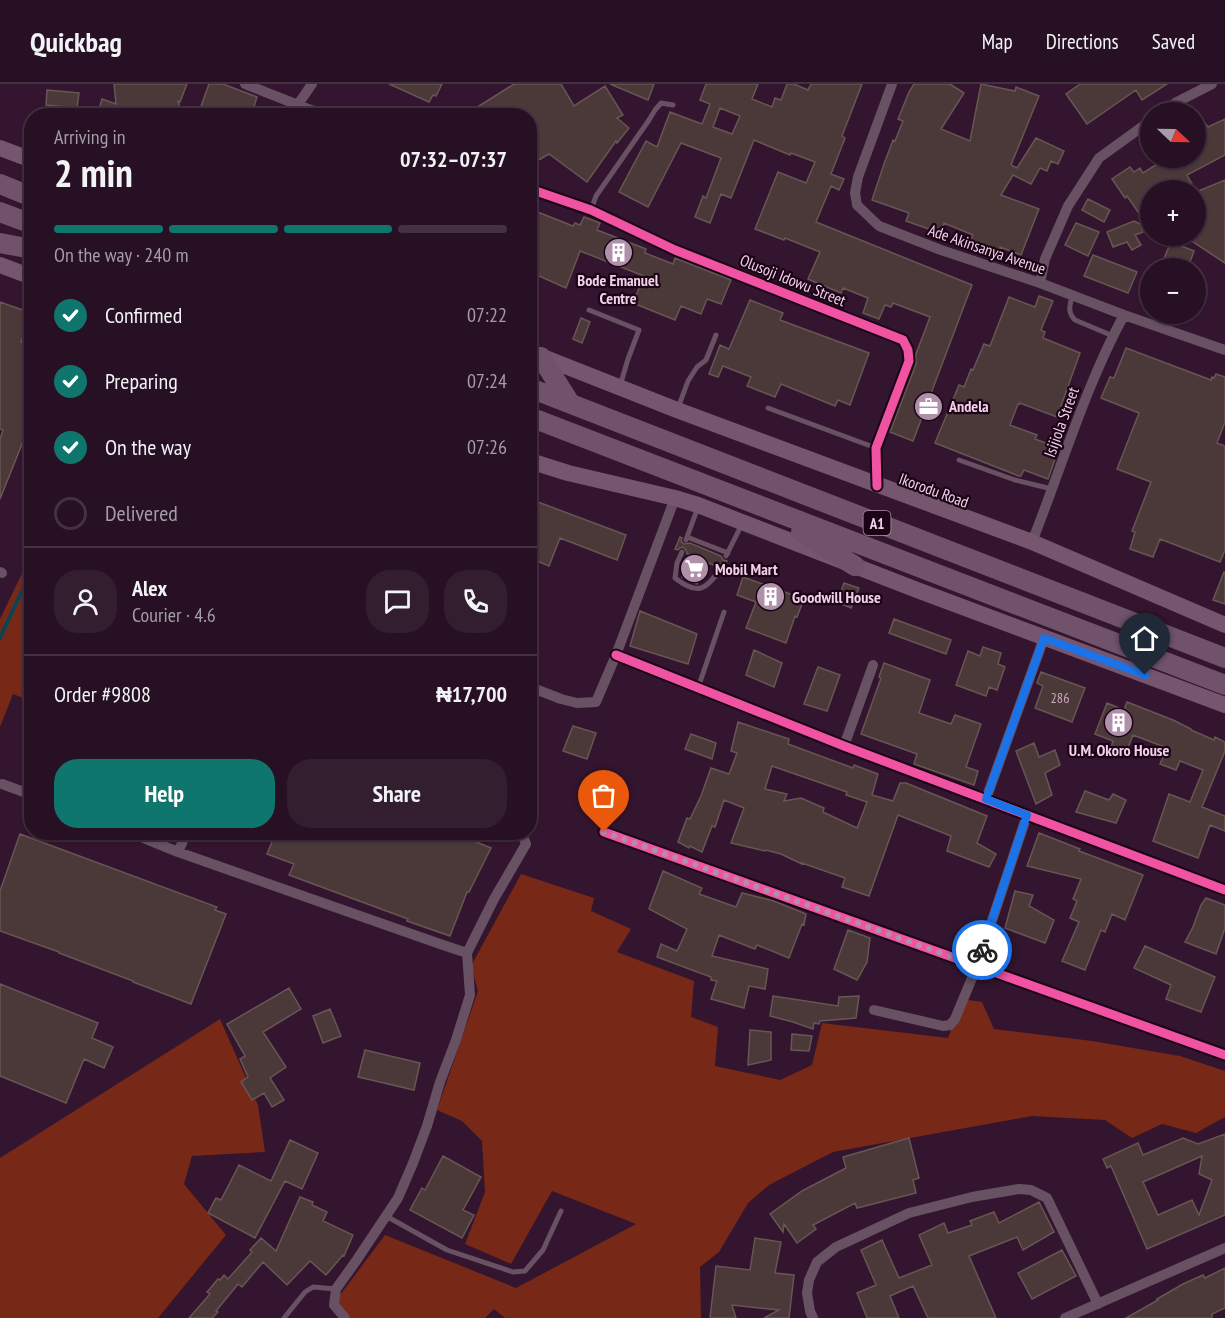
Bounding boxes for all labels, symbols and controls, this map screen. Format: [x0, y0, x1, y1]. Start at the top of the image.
text: Quickbag [30, 23, 122, 60]
text: Map [982, 28, 1013, 55]
text: Directions [1046, 28, 1119, 55]
text: Saved [1152, 28, 1195, 55]
north arrow [1140, 102, 1206, 168]
map controls [1140, 102, 1206, 324]
text: Arriving in [54, 124, 126, 150]
text: 07:32–07:37 [400, 145, 507, 173]
text: 2 min [54, 147, 133, 198]
button: + [1140, 180, 1206, 246]
street label: Ade Akinsanya Avenue [926, 220, 1048, 278]
building icon: Bode Emanuel Centre [602, 236, 634, 268]
text: On the way · 240 m [54, 242, 189, 268]
street label: Olusoji Idowu Street [737, 250, 849, 311]
button: − [1140, 258, 1206, 324]
place label: Bode Emanuel Centre [577, 270, 659, 308]
icon: check [54, 299, 87, 332]
text: Confirmed [105, 301, 182, 329]
text: 07:22 [467, 302, 507, 328]
icon: check [54, 365, 87, 398]
text: Preparing [105, 367, 178, 395]
text: 07:24 [467, 368, 507, 394]
street label: Isijiola Street [1039, 384, 1083, 460]
office icon: Andela [912, 390, 944, 422]
place label: Andela [948, 396, 989, 416]
icon: check [54, 431, 87, 464]
text: On the way [105, 433, 191, 461]
text: 07:26 [467, 434, 507, 460]
street label: Ikorodu Road [896, 468, 972, 512]
text: Delivered [105, 499, 178, 527]
road number: A1 [864, 511, 890, 535]
supermarket icon: Mobil Mart [678, 553, 710, 585]
place label: Mobil Mart [715, 559, 778, 579]
button: person [54, 570, 117, 633]
button: chat [366, 570, 429, 633]
button: phone [444, 570, 507, 633]
text: Alex [132, 574, 167, 602]
building icon: Goodwill House [755, 581, 787, 613]
place label: Goodwill House [792, 587, 881, 607]
text: Courier · 4.6 [132, 602, 216, 628]
pin [1119, 613, 1170, 675]
icon: home [1128, 622, 1161, 655]
text: Order #9808 [54, 680, 151, 708]
text: ₦17,700 [436, 680, 507, 708]
house number: 286 [1051, 689, 1069, 707]
building icon: U.M. Okoro House [1103, 706, 1135, 738]
place label: U.M. Okoro House [1069, 740, 1169, 760]
button: Help [54, 759, 275, 828]
button: Share [287, 759, 507, 828]
pin [578, 770, 629, 832]
icon: bag [587, 779, 620, 812]
courier [952, 920, 1012, 980]
icon: bike [966, 934, 999, 967]

